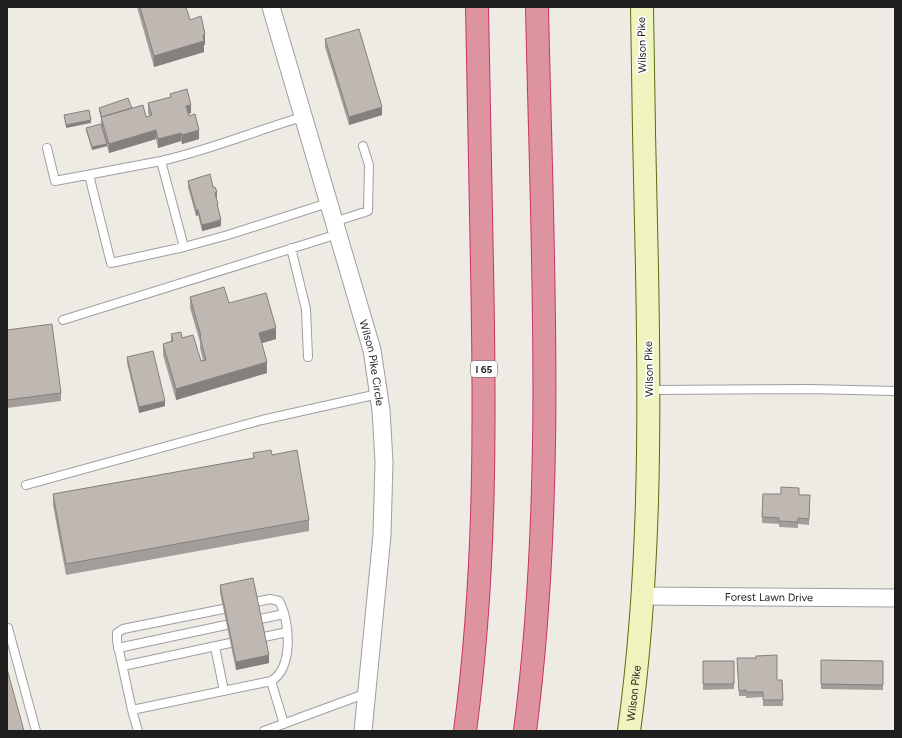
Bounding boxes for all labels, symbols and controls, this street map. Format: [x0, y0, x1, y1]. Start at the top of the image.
street label: Wilson Pike [635, 17, 649, 73]
street label: Wilson Pike Circle [357, 318, 387, 407]
street label: Wilson Pike [642, 341, 656, 397]
road number: I 65 [471, 361, 497, 377]
street label: Forest Lawn Drive [725, 590, 813, 604]
street label: Wilson Pike [624, 665, 643, 722]

